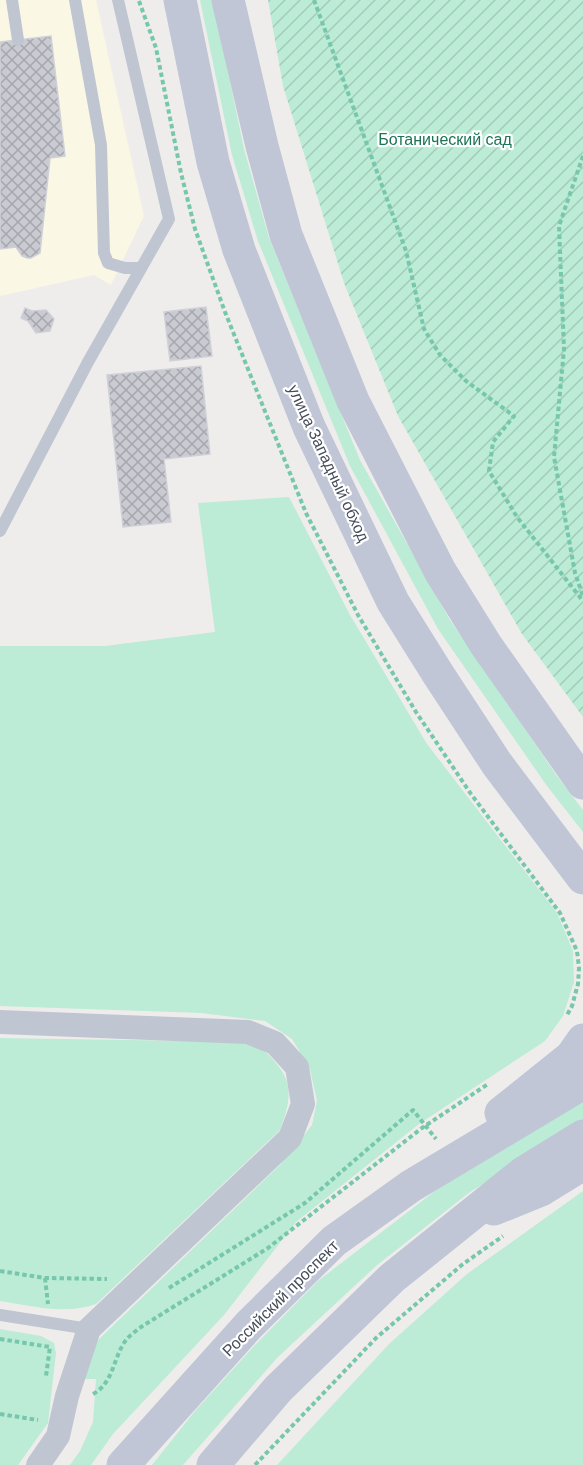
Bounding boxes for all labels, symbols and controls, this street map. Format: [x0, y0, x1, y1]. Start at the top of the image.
park label: Ботанический сад [378, 131, 512, 148]
street label: улица Западный обход [285, 382, 373, 545]
street label: Российский проспект [219, 1237, 342, 1360]

